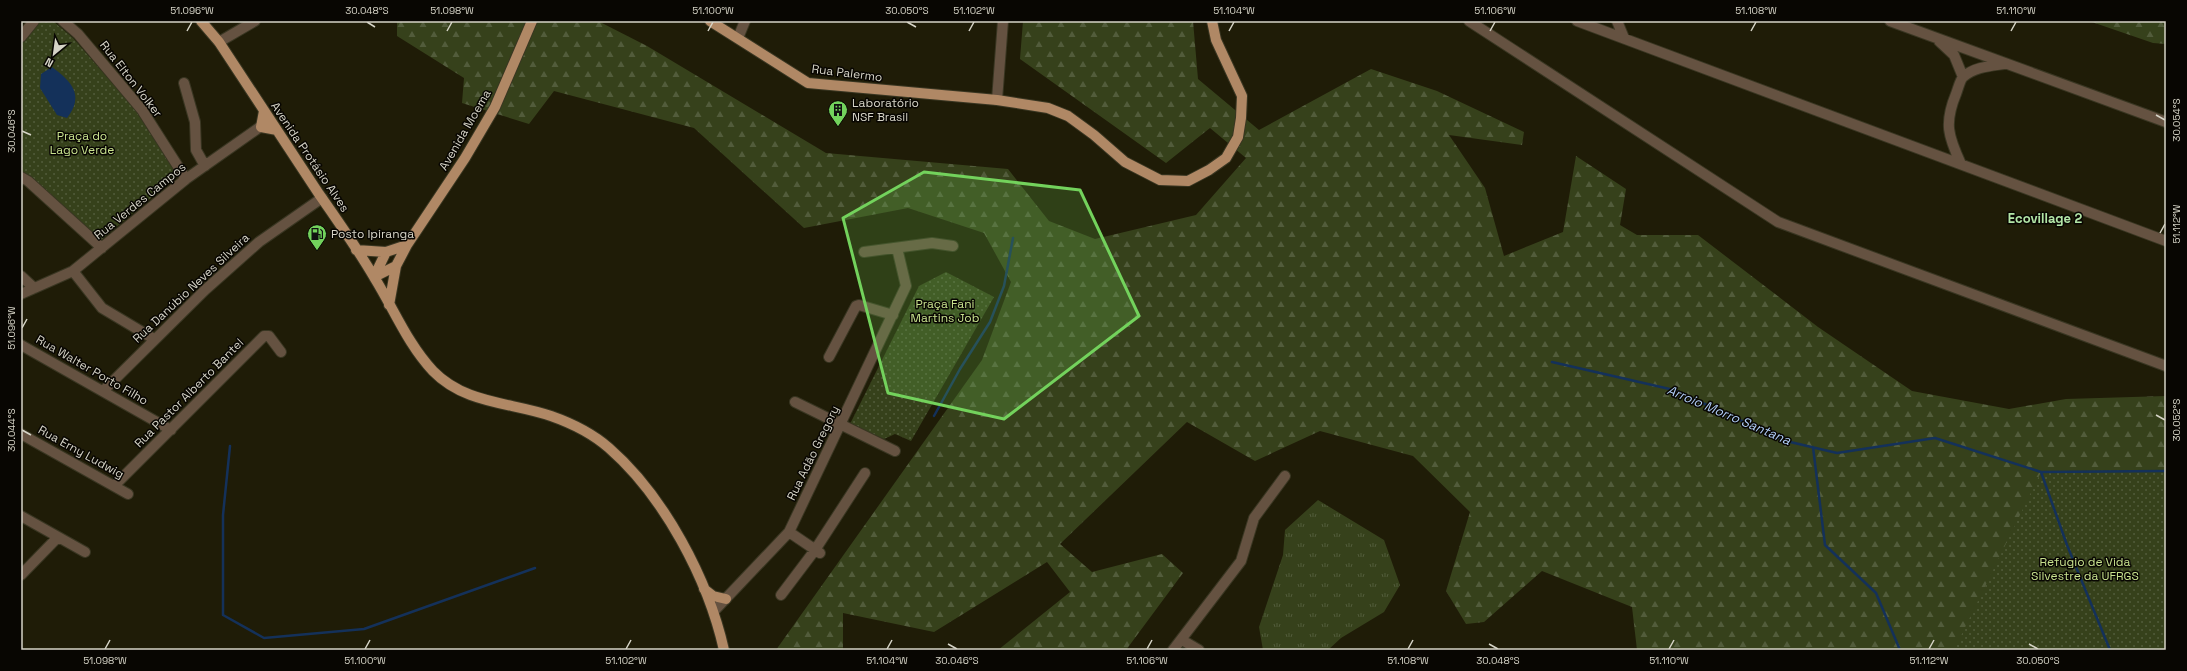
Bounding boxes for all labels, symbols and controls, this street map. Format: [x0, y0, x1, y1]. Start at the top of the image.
text: 51.096°W [170, 4, 214, 17]
text: 30.048°S [345, 4, 389, 17]
text: 51.098°W [430, 4, 474, 17]
text: 51.100°W [692, 4, 734, 17]
text: 30.050°S [885, 4, 929, 17]
text: 51.102°W [953, 4, 995, 17]
text: 51.104°W [1213, 4, 1255, 17]
text: 51.106°W [1474, 4, 1516, 17]
text: 51.108°W [1735, 4, 1777, 17]
text: 51.110°W [1996, 4, 2036, 17]
north arrow [34, 34, 74, 74]
street label: Rua Elton Volker [96, 38, 166, 121]
text: N [43, 55, 56, 71]
street label: Rua Palermo [811, 61, 883, 85]
street label: Avenida Moema [435, 87, 495, 173]
place label: Laboratório NSF Brasil [852, 95, 919, 125]
text: 30.054°S [2170, 98, 2183, 142]
street label: Avenida Protásio Alves [267, 99, 353, 215]
building icon: Laboratório NSF Brasil [827, 99, 849, 127]
text: 30.046°S [5, 109, 18, 153]
park label: Praça do Lago Verde [50, 128, 114, 158]
street label: Rua Verdes Campos [91, 159, 189, 243]
text: 51.112°W [2170, 204, 2183, 244]
district label: Ecovillage 2 [2008, 210, 2082, 227]
fuel station icon: Posto Ipiranga [306, 223, 328, 251]
place label: Posto Ipiranga [331, 226, 414, 242]
street label: Rua Danúbio Neves Silveira [129, 230, 253, 346]
park label: Praça Fani Martins Job [911, 296, 980, 326]
text: 51.096°W [5, 306, 18, 350]
street label: Rua Walter Porto Filho [33, 331, 151, 409]
street label: Rua Pastor Alberto Bantel [131, 335, 247, 451]
water label: Arroio Morro Santana [1665, 381, 1794, 449]
text: 30.052°S [2170, 399, 2183, 441]
street label: Rua Adão Gregory [783, 403, 843, 503]
text: 30.044°S [5, 408, 18, 452]
street label: Rua Erny Ludwig [35, 422, 127, 482]
park label: Refúgio de Vida Silvestre da UFRGS [2031, 554, 2139, 584]
text: 51.098°W [83, 654, 127, 667]
text: 51.100°W [344, 654, 386, 667]
text: 51.102°W [605, 654, 647, 667]
text: 51.104°W [866, 654, 908, 667]
text: 30.046°S [935, 654, 979, 667]
text: 51.106°W [1126, 654, 1168, 667]
text: 51.108°W [1387, 654, 1429, 667]
text: 30.048°S [1476, 654, 1520, 667]
text: 51.110°W [1649, 654, 1689, 667]
text: 51.112°W [1909, 654, 1949, 667]
text: 30.050°S [2016, 654, 2060, 667]

